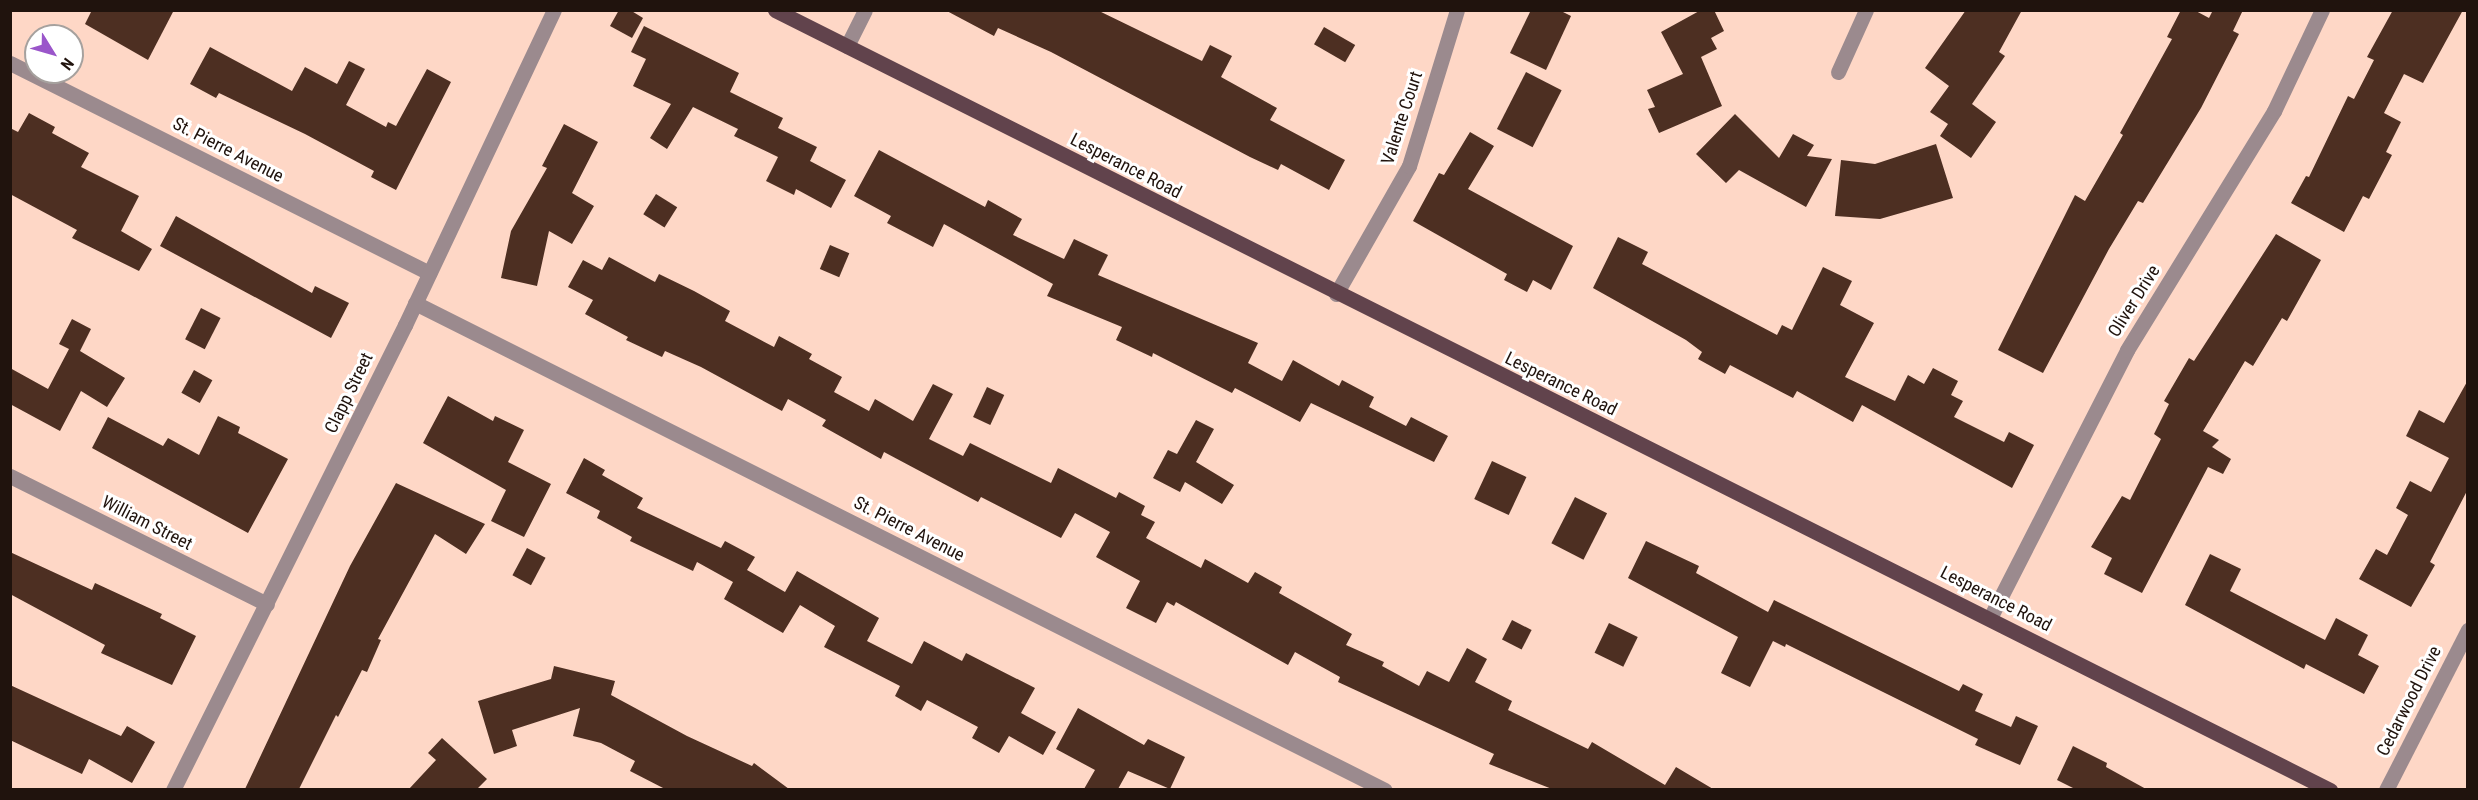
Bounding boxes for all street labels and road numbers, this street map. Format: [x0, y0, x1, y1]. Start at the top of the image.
street label: Valente Court [1377, 69, 1427, 167]
street label: St. Pierre Avenue [169, 113, 287, 187]
street label: Lesperance Road [1067, 129, 1185, 203]
street label: Oliver Drive [2103, 261, 2165, 341]
street label: Lesperance Road [1501, 348, 1621, 420]
street label: Clapp Street [320, 349, 378, 437]
street label: William Street [98, 491, 196, 555]
street label: St. Pierre Avenue [850, 492, 968, 566]
street label: Lesperance Road [1937, 562, 2055, 636]
street label: Cedarwood Drive [2372, 642, 2446, 760]

